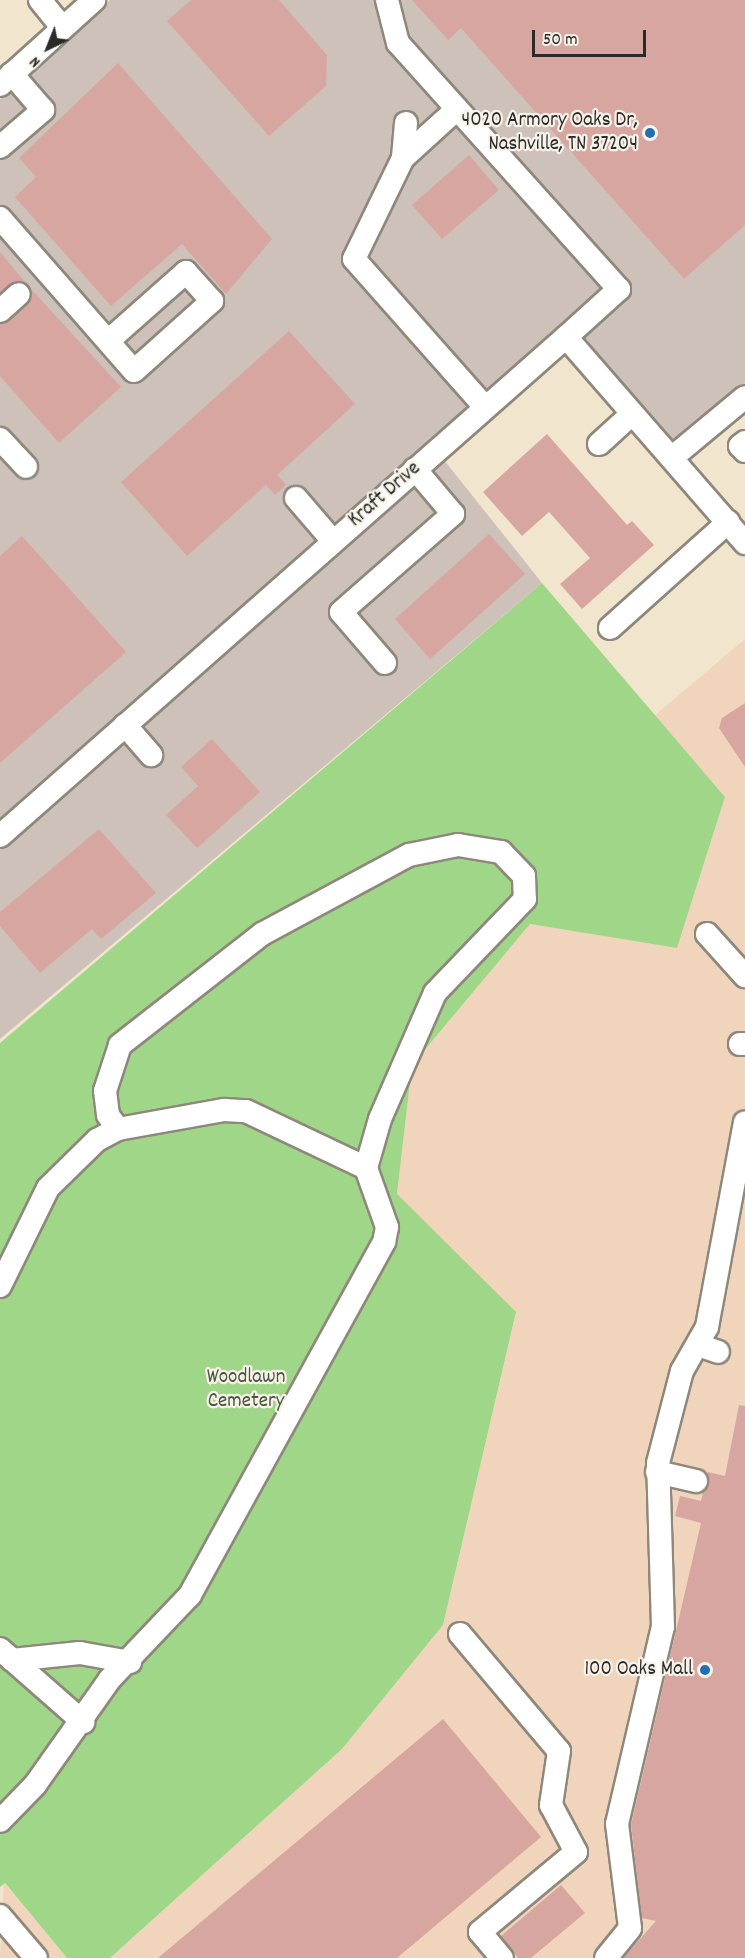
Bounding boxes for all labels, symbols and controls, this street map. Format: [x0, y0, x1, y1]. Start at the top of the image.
north arrow [18, 18, 78, 78]
scale bar [535, 18, 649, 56]
text: 50 m [543, 28, 578, 53]
text: N [25, 50, 46, 73]
place label: 4020 Armory Oaks Dr, Nashville, TN 37204 [461, 108, 638, 158]
marker: 4020 Armory Oaks Dr, Nashville, TN 37204 [643, 126, 657, 140]
street label: Kraft Drive [344, 457, 426, 533]
park label: Woodlawn Cemetery [207, 1365, 285, 1415]
place label: 100 Oaks Mall [584, 1657, 693, 1683]
marker: 100 Oaks Mall [698, 1663, 712, 1677]

